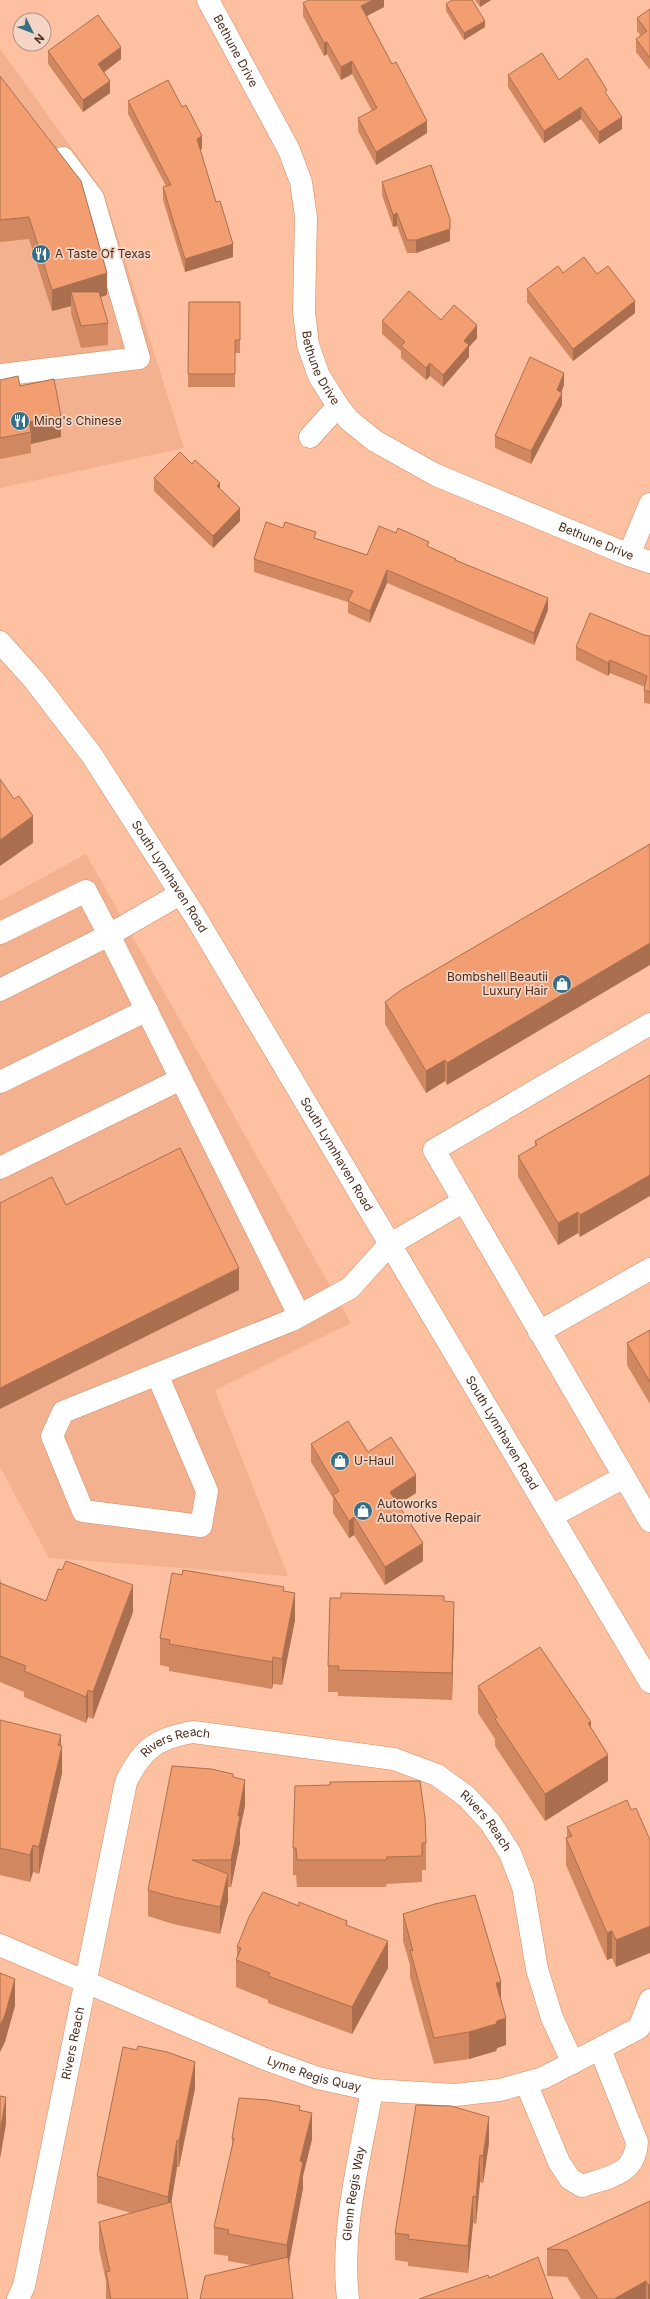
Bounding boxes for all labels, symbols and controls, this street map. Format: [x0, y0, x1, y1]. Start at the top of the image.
north arrow [12, 12, 52, 52]
street label: Bethune Drive [210, 12, 262, 90]
text: N [31, 31, 47, 47]
restaurant icon: A Taste Of Texas [30, 243, 52, 265]
place label: A Taste Of Texas [55, 246, 151, 261]
street label: Bethune Drive [299, 330, 343, 408]
restaurant icon: Ming's Chinese [9, 410, 31, 432]
place label: Ming's Chinese [34, 413, 122, 428]
street label: Bethune Drive [556, 519, 636, 563]
street label: South Lynnhaven Road [129, 818, 211, 935]
place label: Bombshell Beautii Luxury Hair [447, 969, 548, 998]
shop icon: Bombshell Beautii Luxury Hair [551, 973, 573, 995]
street label: South Lynnhaven Road [297, 1094, 377, 1214]
street label: South Lynnhaven Road [463, 1373, 542, 1492]
shop icon: U-Haul [329, 1450, 351, 1472]
place label: U-Haul [354, 1453, 394, 1468]
place label: Autoworks Automotive Repair [377, 1496, 481, 1525]
shop icon: Autoworks Automotive Repair [352, 1500, 374, 1522]
street label: Rivers Reach [137, 1724, 211, 1760]
street label: Rivers Reach [458, 1787, 515, 1854]
street label: Rivers Reach [58, 2005, 87, 2081]
street label: Lyme Regis Quay [265, 2052, 363, 2094]
street label: Glenn Regis Way [339, 2145, 368, 2241]

